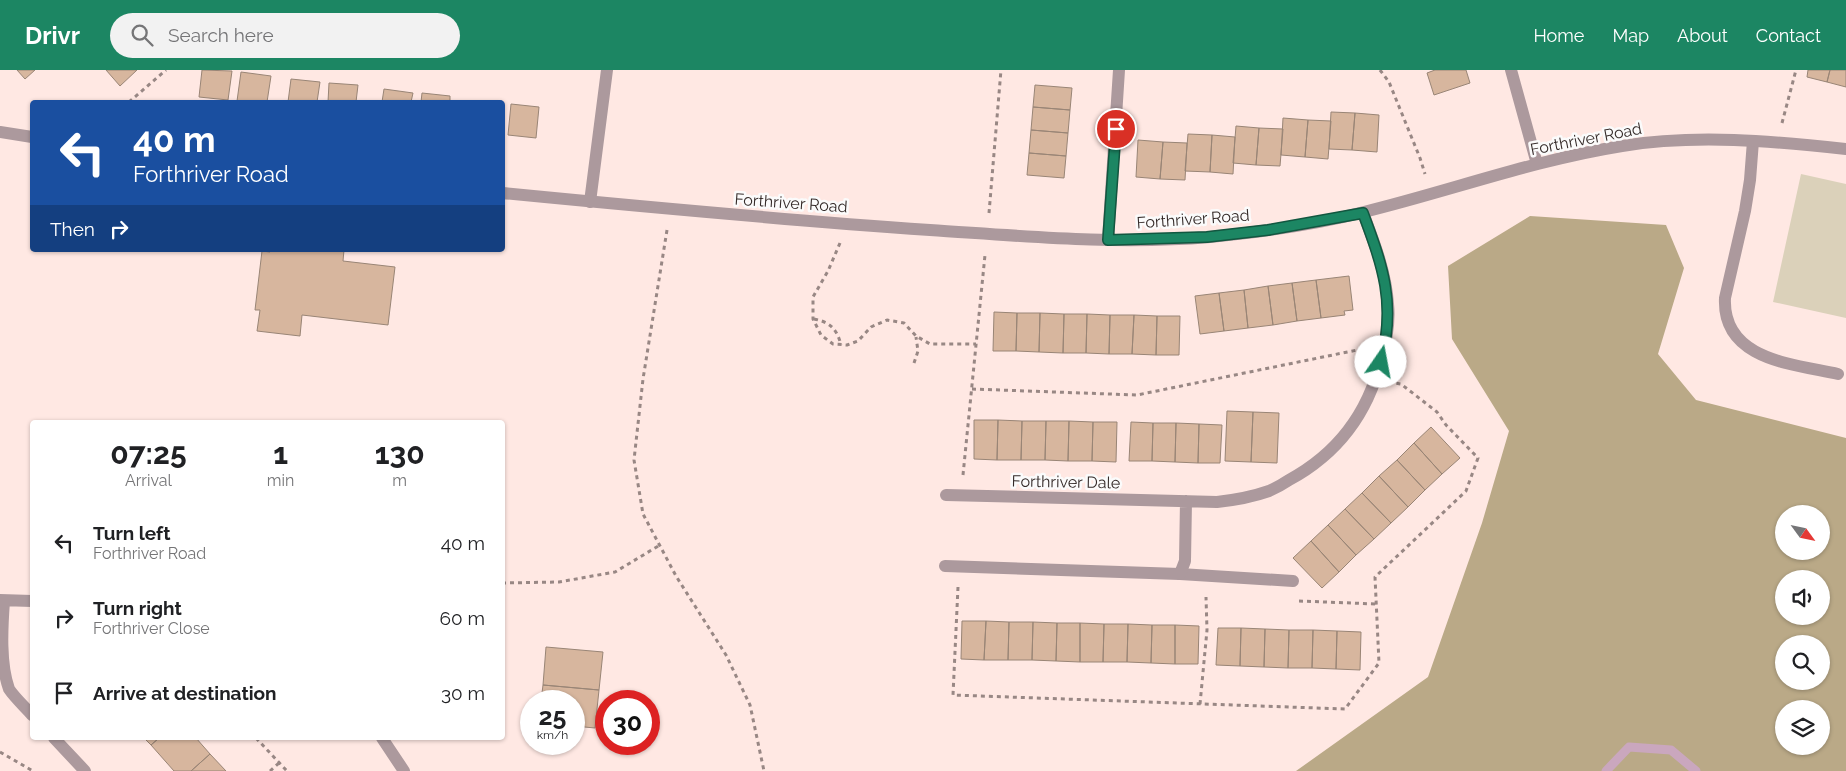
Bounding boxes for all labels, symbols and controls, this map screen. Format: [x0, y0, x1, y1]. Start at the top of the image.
search box [110, 13, 460, 58]
text: Drivr [25, 21, 80, 50]
icon: search [128, 21, 156, 49]
text: Search here [168, 24, 274, 46]
text: Home [1533, 25, 1584, 46]
text: Map [1612, 25, 1649, 46]
text: About [1677, 25, 1728, 46]
text: Contact [1756, 25, 1821, 46]
pin [1095, 108, 1137, 150]
icon: arrive [1102, 115, 1130, 143]
text: 40 m [133, 119, 215, 160]
street label: Forthriver Road [1529, 119, 1643, 159]
icon: left [50, 120, 115, 185]
text: Forthriver Road [133, 161, 289, 187]
street label: Forthriver Road [734, 190, 848, 216]
street label: Forthriver Road [1136, 206, 1250, 232]
icon: right [105, 215, 133, 243]
text: Then [50, 218, 95, 240]
position arrow [1354, 335, 1406, 387]
text: 07:25 [110, 436, 187, 471]
text: 1 [273, 436, 288, 471]
text: 130 [375, 436, 425, 471]
text: Arrival [125, 471, 172, 490]
text: min [267, 471, 294, 490]
text: m [392, 471, 407, 490]
street label: Forthriver Dale [1012, 472, 1120, 492]
north arrow [1775, 505, 1830, 560]
map controls [1775, 505, 1830, 755]
text: Turn left [93, 522, 170, 544]
icon: left [50, 529, 78, 557]
text: 40 m [441, 532, 485, 554]
text: Forthriver Road [93, 544, 206, 563]
button: sound [1775, 570, 1830, 625]
text: Turn right [93, 597, 182, 619]
icon: right [50, 604, 78, 632]
text: 60 m [440, 607, 485, 629]
text: Forthriver Close [93, 619, 210, 638]
button: search [1775, 635, 1830, 690]
icon: arrive [50, 679, 78, 707]
text: Arrive at destination [93, 682, 277, 704]
text: 30 m [441, 682, 485, 704]
speed limit sign: 30 [595, 690, 660, 755]
button: layers [1775, 700, 1830, 755]
text: 25 [539, 701, 566, 731]
text: km/h [537, 728, 568, 742]

